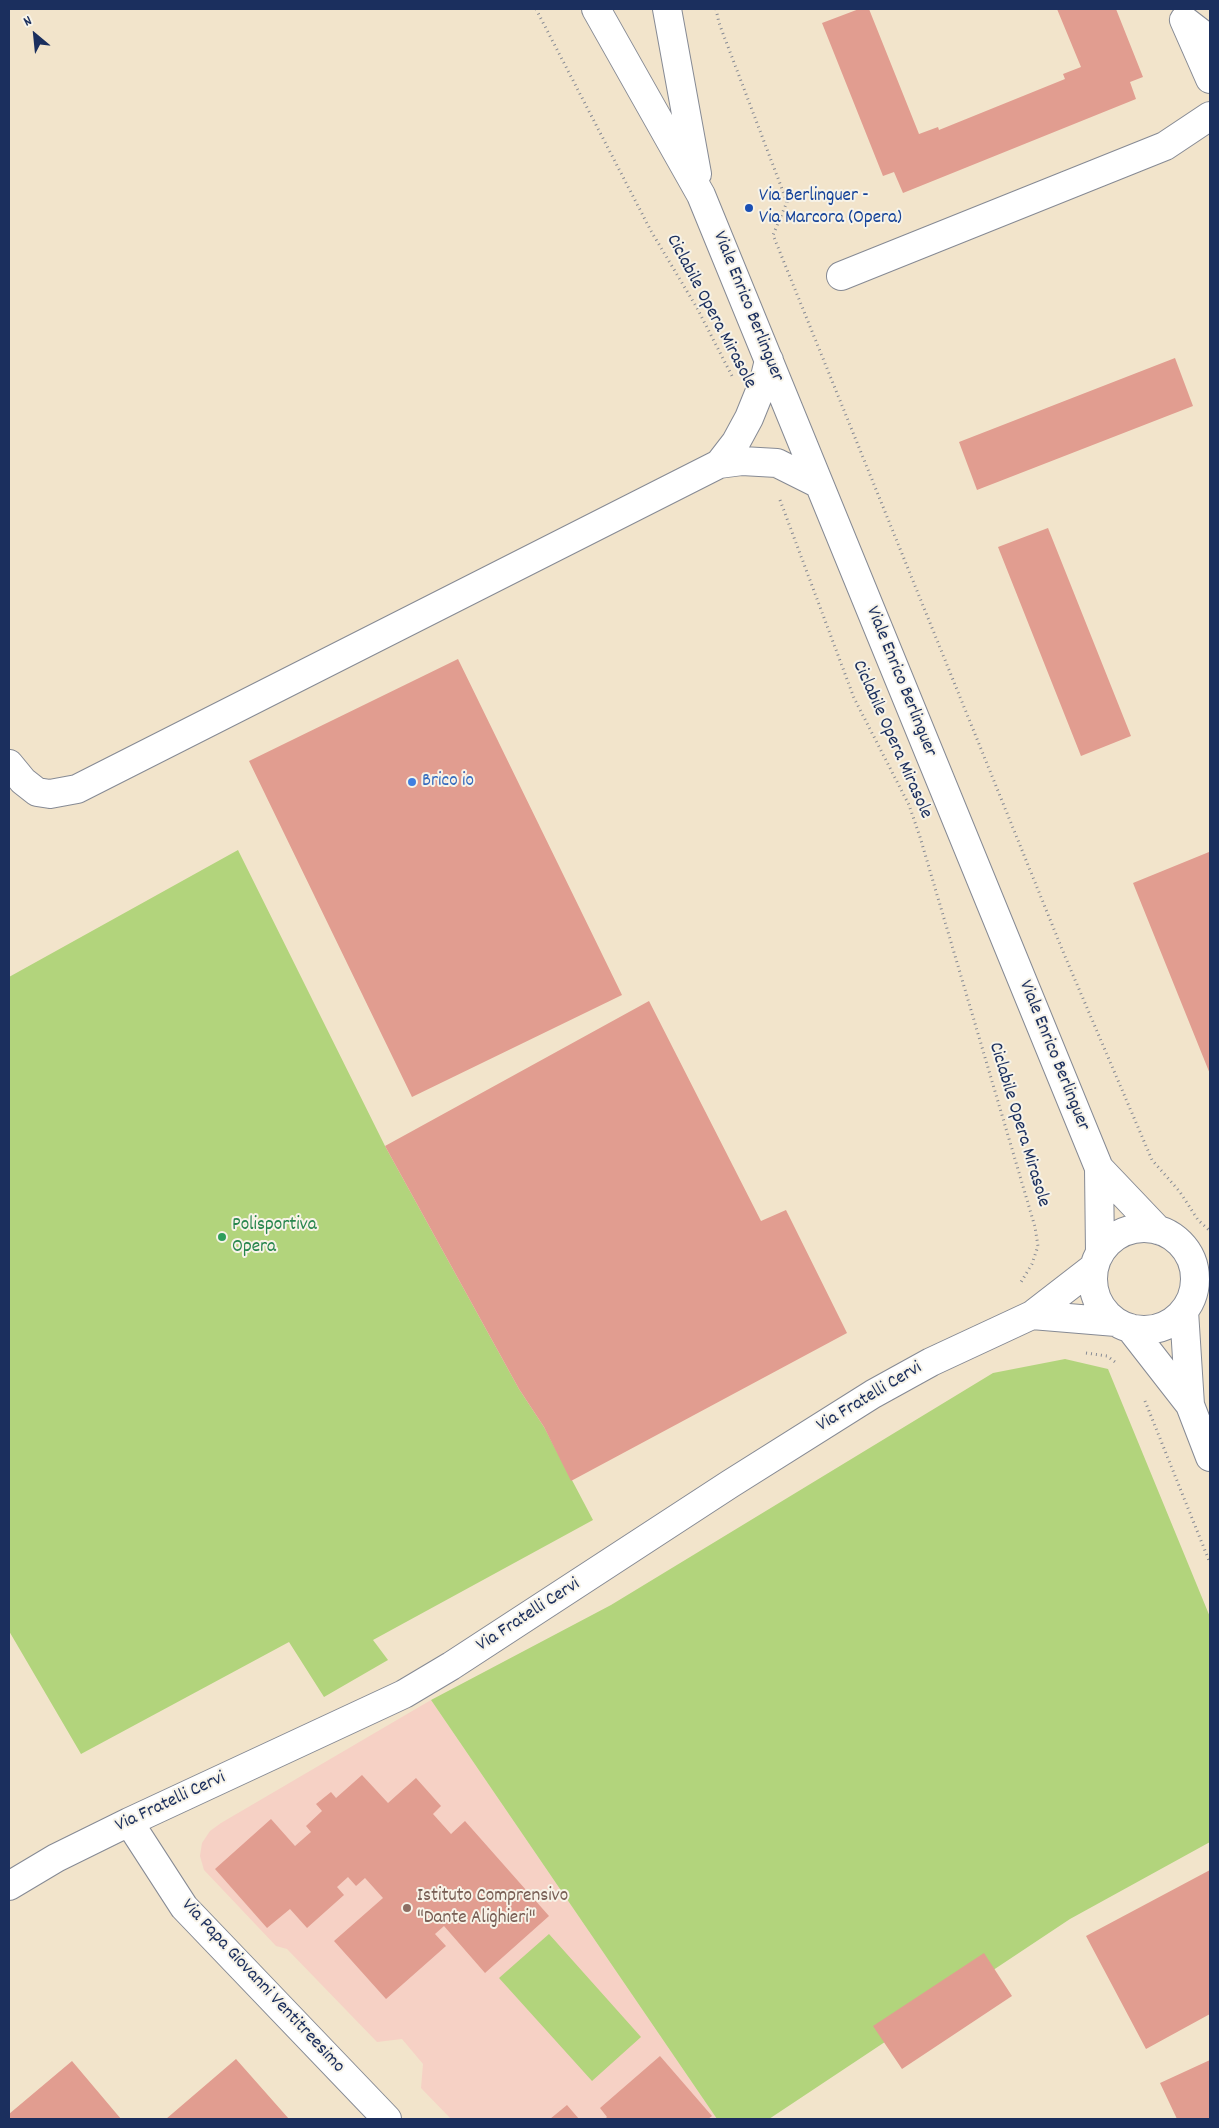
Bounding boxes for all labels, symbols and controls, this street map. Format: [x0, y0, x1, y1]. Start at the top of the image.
north arrow [10, 10, 60, 60]
text: N [20, 11, 36, 32]
place label: Via Berlinguer - Via Marcora (Opera) [759, 186, 902, 230]
marker: Via Berlinguer - Via Marcora (Opera) [743, 202, 755, 214]
street label: Viale Enrico Berlinguer [706, 228, 788, 386]
street label: Ciclabile Opera Mirasole [660, 231, 760, 393]
street label: Viale Enrico Berlinguer [859, 603, 941, 761]
street label: Ciclabile Opera Mirasole [846, 657, 936, 823]
place label: Brico io [422, 771, 474, 793]
marker: Brico io [406, 776, 418, 788]
street label: Viale Enrico Berlinguer [1012, 977, 1094, 1135]
street label: Ciclabile Opera Mirasole [982, 1040, 1054, 1210]
place label: Polisportiva Opera [232, 1215, 317, 1259]
marker: Polisportiva Opera [216, 1231, 228, 1243]
street label: Via Fratelli Cervi [813, 1358, 927, 1438]
street label: Via Fratelli Cervi [473, 1574, 585, 1658]
street label: Via Fratelli Cervi [112, 1768, 230, 1838]
place label: Istituto Comprensivo "Dante Alighieri" [417, 1886, 568, 1930]
street label: Via Papa Giovanni Ventitreesimo [175, 1895, 349, 2079]
marker: Istituto Comprensivo "Dante Alighieri" [401, 1902, 413, 1914]

